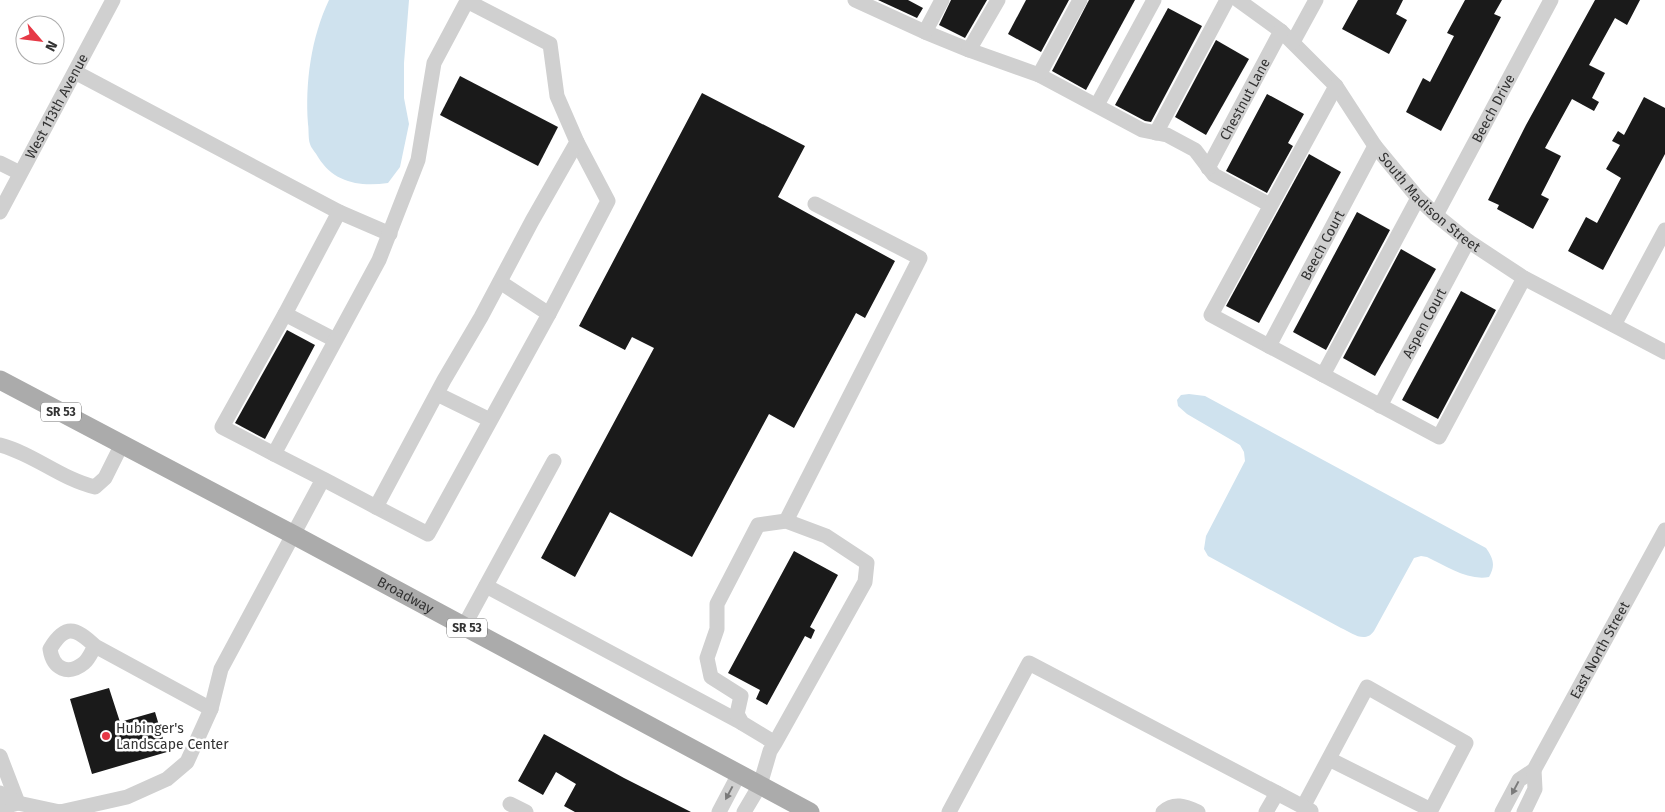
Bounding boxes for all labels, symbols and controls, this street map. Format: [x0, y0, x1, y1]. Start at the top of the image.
north arrow [15, 15, 65, 65]
text: N [41, 38, 61, 54]
street label: West 113th Avenue [21, 51, 91, 162]
street label: Chestnut Lane [1216, 55, 1273, 143]
street label: Beech Drive [1468, 71, 1518, 146]
street label: South Madison Street [1375, 149, 1485, 256]
street label: Beech Court [1297, 207, 1348, 283]
street label: Aspen Court [1399, 284, 1450, 361]
road number: SR 53 [41, 402, 81, 422]
street label: Broadway [374, 573, 437, 617]
street label: East North Street [1566, 598, 1633, 702]
road number: SR 53 [447, 618, 487, 638]
place label: Hubinger's Landscape Center [116, 720, 229, 753]
marker: Hubinger's Landscape Center [100, 730, 112, 742]
one-way arrow [1511, 781, 1519, 796]
one-way arrow [725, 786, 733, 800]

